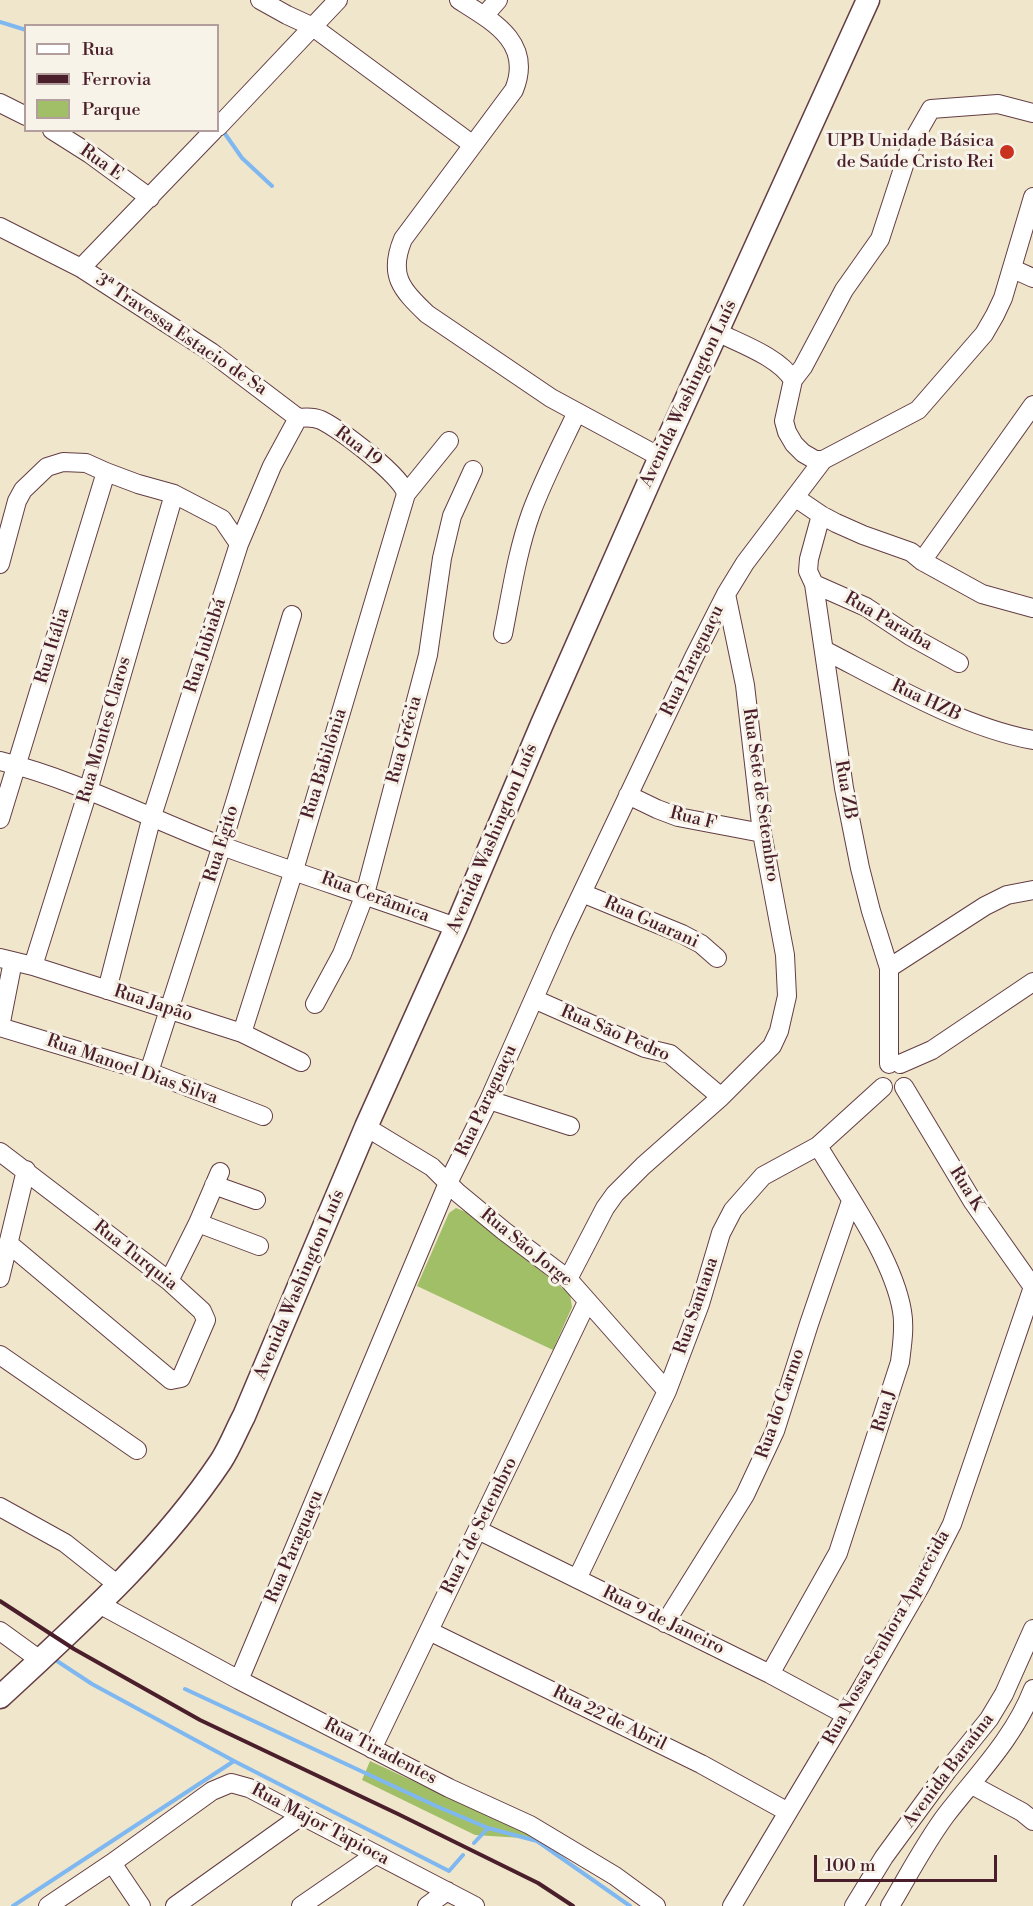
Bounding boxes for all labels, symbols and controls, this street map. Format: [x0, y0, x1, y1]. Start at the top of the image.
legend [24, 24, 219, 132]
text: Rua [82, 38, 114, 61]
text: Ferrovia [82, 68, 151, 91]
text: Parque [82, 98, 141, 121]
place label: UPB Unidade Básica de Saúde Cristo Rei [826, 131, 994, 174]
street label: Rua E [75, 140, 127, 186]
marker: UPB Unidade Básica de Saúde Cristo Rei [998, 143, 1016, 161]
street label: 3ª Travessa Estacio de Sa [91, 270, 271, 400]
street label: Avenida Washington Luís [636, 297, 742, 491]
street label: Rua 19 [330, 422, 386, 472]
street label: Rua Paraíba [840, 588, 936, 656]
street label: Rua Jubiabá [181, 596, 231, 696]
street label: Rua Paraguaçu [657, 602, 729, 720]
street label: Rua Itália [31, 605, 75, 687]
street label: Rua Montes Claros [74, 654, 136, 806]
street label: Rua HZB [888, 676, 964, 726]
street label: Rua Grécia [383, 694, 427, 786]
street label: Rua Babilônia [298, 706, 352, 822]
street label: Rua Sete de Setembro [737, 707, 783, 883]
street label: Avenida Washington Luís [443, 741, 543, 937]
street label: Rua ZB [829, 759, 861, 821]
street label: Rua Egito [200, 803, 244, 885]
street label: Rua F [667, 803, 719, 835]
street label: Rua Cerâmica [318, 868, 432, 928]
street label: Rua Guarani [600, 892, 702, 954]
street label: Rua Japão [111, 981, 195, 1027]
street label: Rua São Pedro [557, 1001, 673, 1067]
street label: Rua Manoel Dias Silva [43, 1031, 221, 1109]
street label: Rua Paraguaçu [452, 1042, 522, 1160]
street label: Rua K [944, 1163, 988, 1215]
street label: Avenida Washington Luís [250, 1187, 350, 1383]
street label: Rua São Jorge [476, 1204, 576, 1292]
street label: Rua Turquia [89, 1216, 181, 1296]
street label: Rua Santana [670, 1255, 724, 1357]
street label: Rua do Carmo [752, 1346, 810, 1462]
street label: Rua J [868, 1387, 902, 1435]
street label: Rua 7 de Setembro [437, 1454, 523, 1598]
street label: Rua Paraguaçu [261, 1487, 329, 1607]
street label: Rua Nossa Senhora Aparecida [819, 1527, 955, 1749]
street label: Rua 9 de Janeiro [598, 1582, 728, 1660]
street label: Rua 22 de Abril [548, 1682, 670, 1756]
street label: Avenida Baraúna [899, 1710, 999, 1832]
street label: Rua Tiradentes [320, 1714, 440, 1790]
street label: Rua Major Tapioca [247, 1779, 393, 1871]
scale bar [817, 1843, 1000, 1881]
text: 100 m [825, 1854, 876, 1877]

